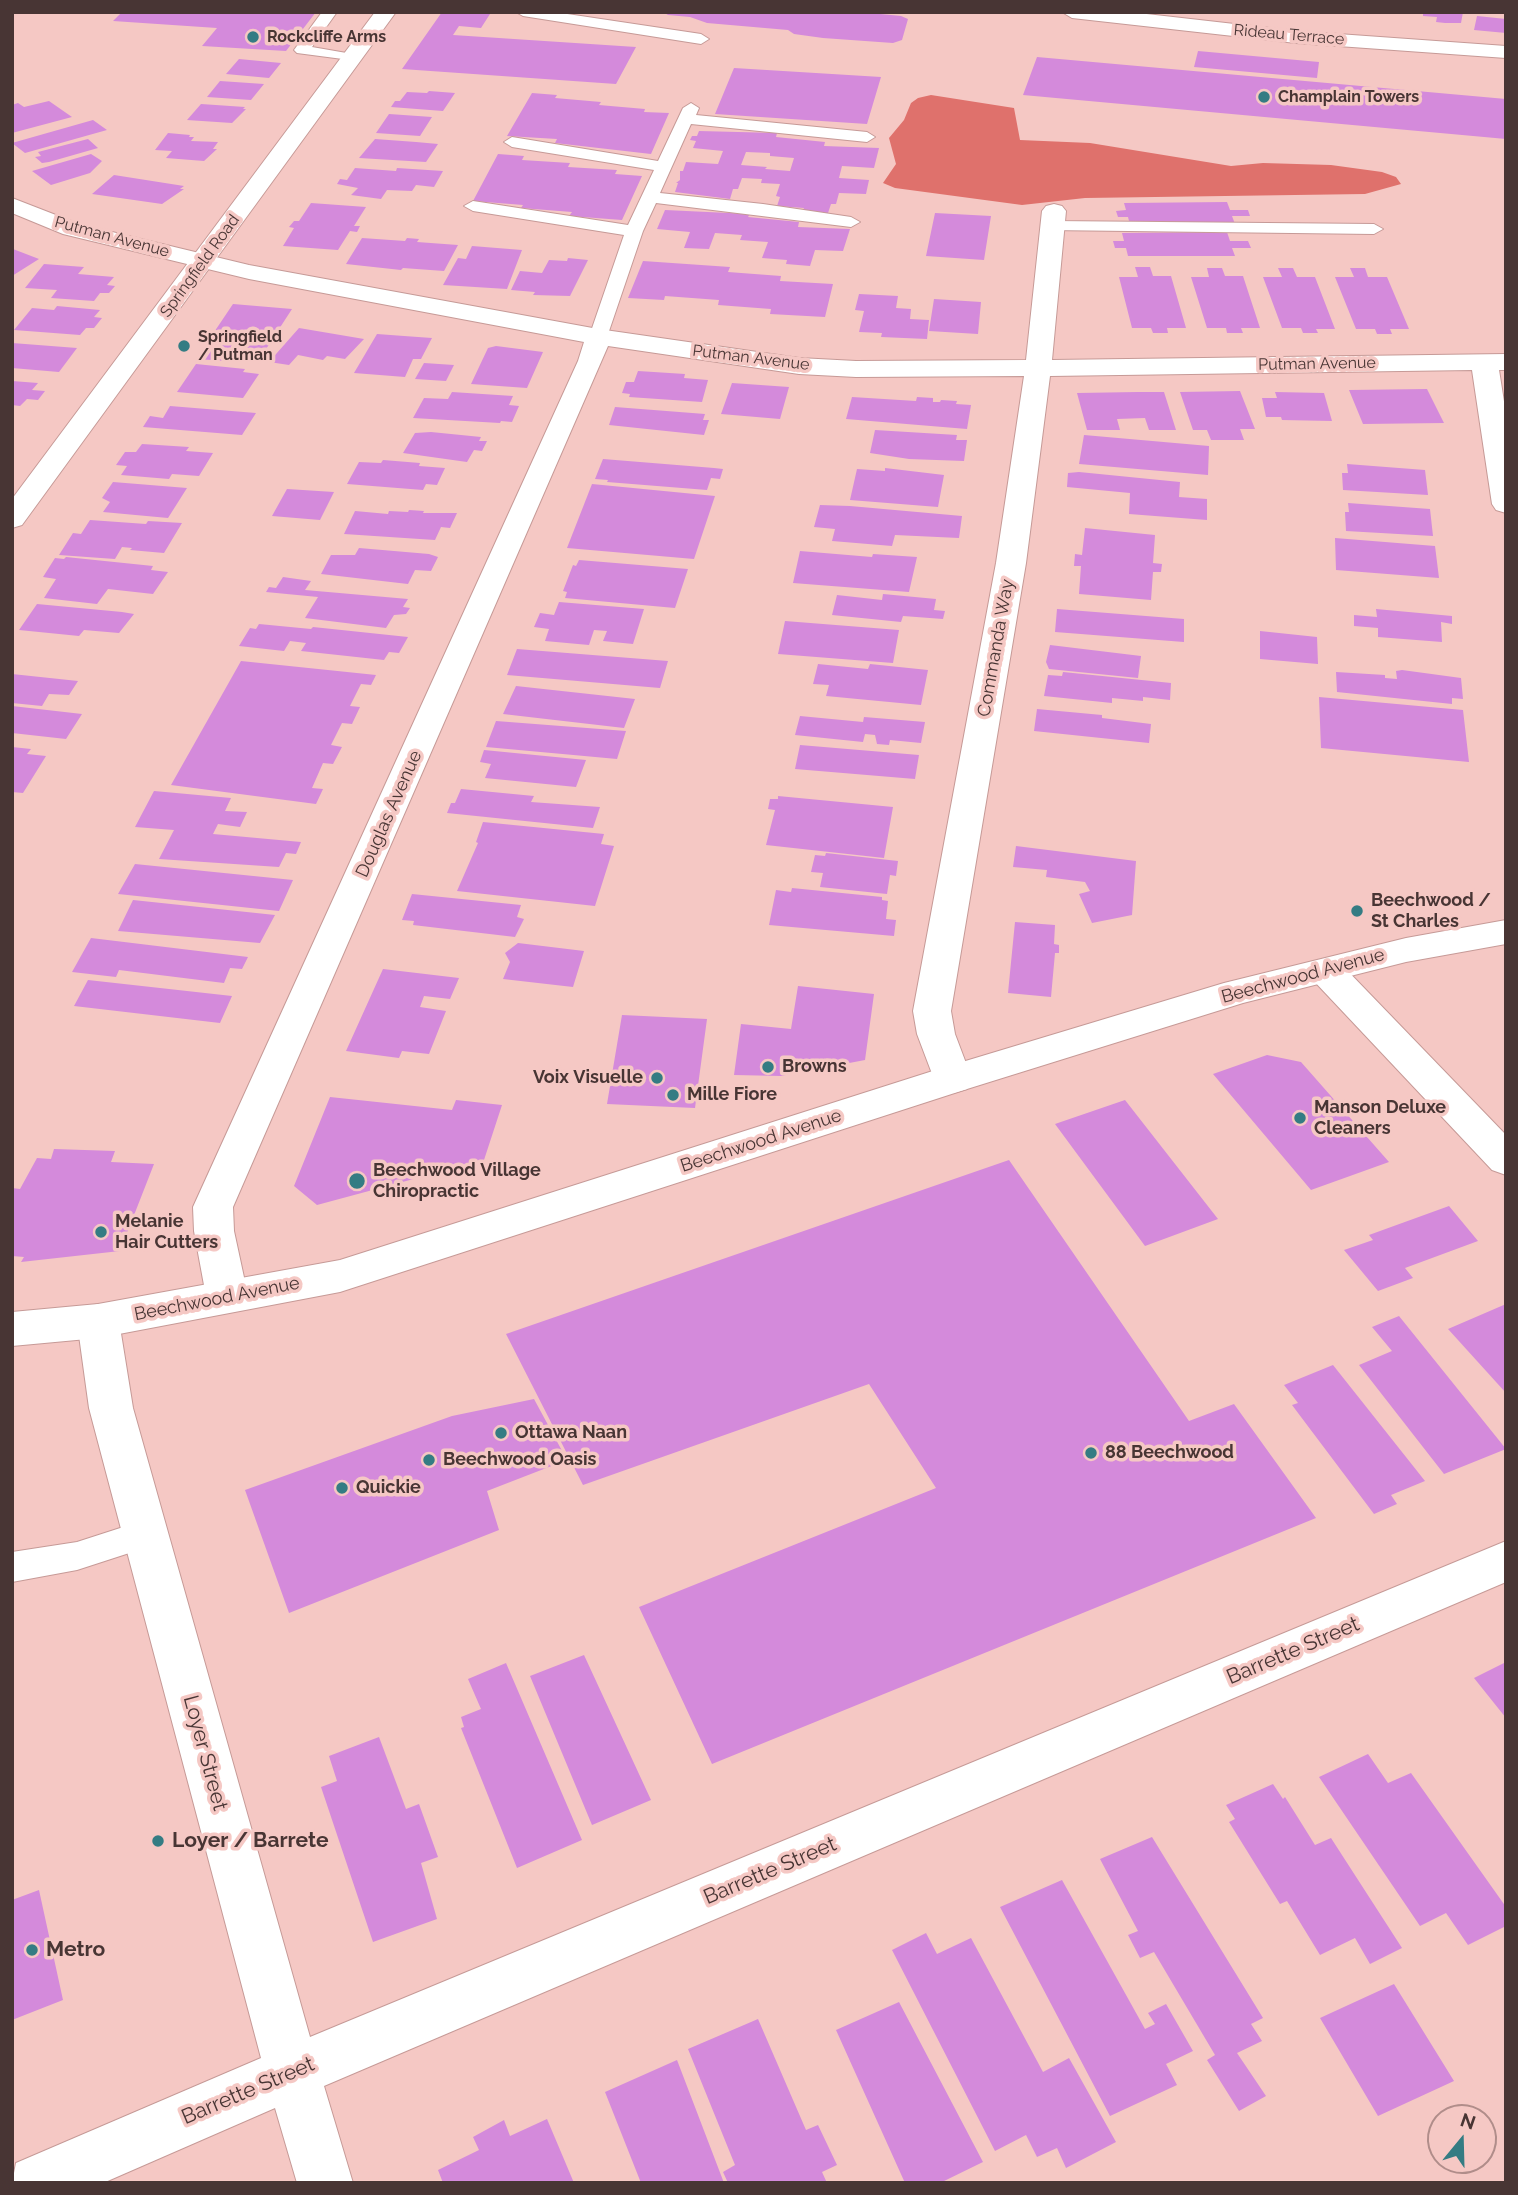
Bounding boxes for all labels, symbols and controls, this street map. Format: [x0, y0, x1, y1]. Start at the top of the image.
street label: Rideau Terrace [1233, 21, 1345, 49]
place label: Rockcliffe Arms [267, 27, 386, 47]
marker: Rockcliffe Arms [245, 29, 261, 45]
place label: Champlain Towers [1278, 87, 1419, 107]
marker: Champlain Towers [1256, 89, 1272, 105]
street label: Springfield Road [156, 211, 244, 321]
street label: Putman Avenue [53, 212, 171, 262]
place label: Springfield / Putman [198, 327, 282, 365]
marker: Springfield / Putman [176, 338, 192, 354]
street label: Putman Avenue [691, 341, 811, 375]
street label: Putman Avenue [1258, 353, 1376, 375]
street label: Commanda Way [973, 578, 1019, 718]
street label: Douglas Avenue [351, 747, 427, 881]
place label: Beechwood / St Charles [1371, 890, 1491, 932]
marker: Beechwood / St Charles [1349, 903, 1365, 919]
street label: Beechwood Avenue [1219, 944, 1387, 1008]
place label: Browns [782, 1056, 847, 1078]
marker: Browns [760, 1059, 776, 1075]
place label: Voix Visuelle [533, 1067, 643, 1089]
marker: Voix Visuelle [649, 1070, 665, 1086]
place label: Mille Fiore [687, 1084, 777, 1106]
marker: Mille Fiore [665, 1087, 681, 1103]
place label: Manson Deluxe Cleaners [1314, 1097, 1446, 1140]
street label: Beechwood Avenue [678, 1105, 844, 1177]
marker: Manson Deluxe Cleaners [1292, 1110, 1308, 1126]
place label: Beechwood Village Chiropractic [373, 1160, 541, 1202]
marker: Beechwood Village Chiropractic [347, 1171, 367, 1191]
place label: Melanie Hair Cutters [115, 1211, 218, 1254]
marker: Melanie Hair Cutters [93, 1224, 109, 1240]
street label: Beechwood Avenue [133, 1272, 301, 1326]
place label: Ottawa Naan [515, 1422, 627, 1444]
marker: Ottawa Naan [493, 1425, 509, 1441]
place label: 88 Beechwood [1105, 1442, 1234, 1464]
marker: 88 Beechwood [1083, 1445, 1099, 1461]
place label: Beechwood Oasis [443, 1449, 596, 1471]
marker: Beechwood Oasis [421, 1452, 437, 1468]
place label: Quickie [356, 1477, 421, 1499]
marker: Quickie [334, 1480, 350, 1496]
street label: Barrette Street [1223, 1612, 1363, 1690]
street label: Loyer Street [178, 1693, 232, 1813]
place label: Loyer / Barrete [172, 1828, 329, 1854]
street label: Barrette Street [700, 1832, 840, 1910]
marker: Loyer / Barrete [150, 1833, 166, 1849]
place label: Metro [46, 1937, 105, 1963]
marker: Metro [24, 1942, 40, 1958]
street label: Barrette Street [178, 2052, 318, 2130]
north arrow [1427, 2104, 1497, 2174]
text: N [1458, 2108, 1479, 2134]

